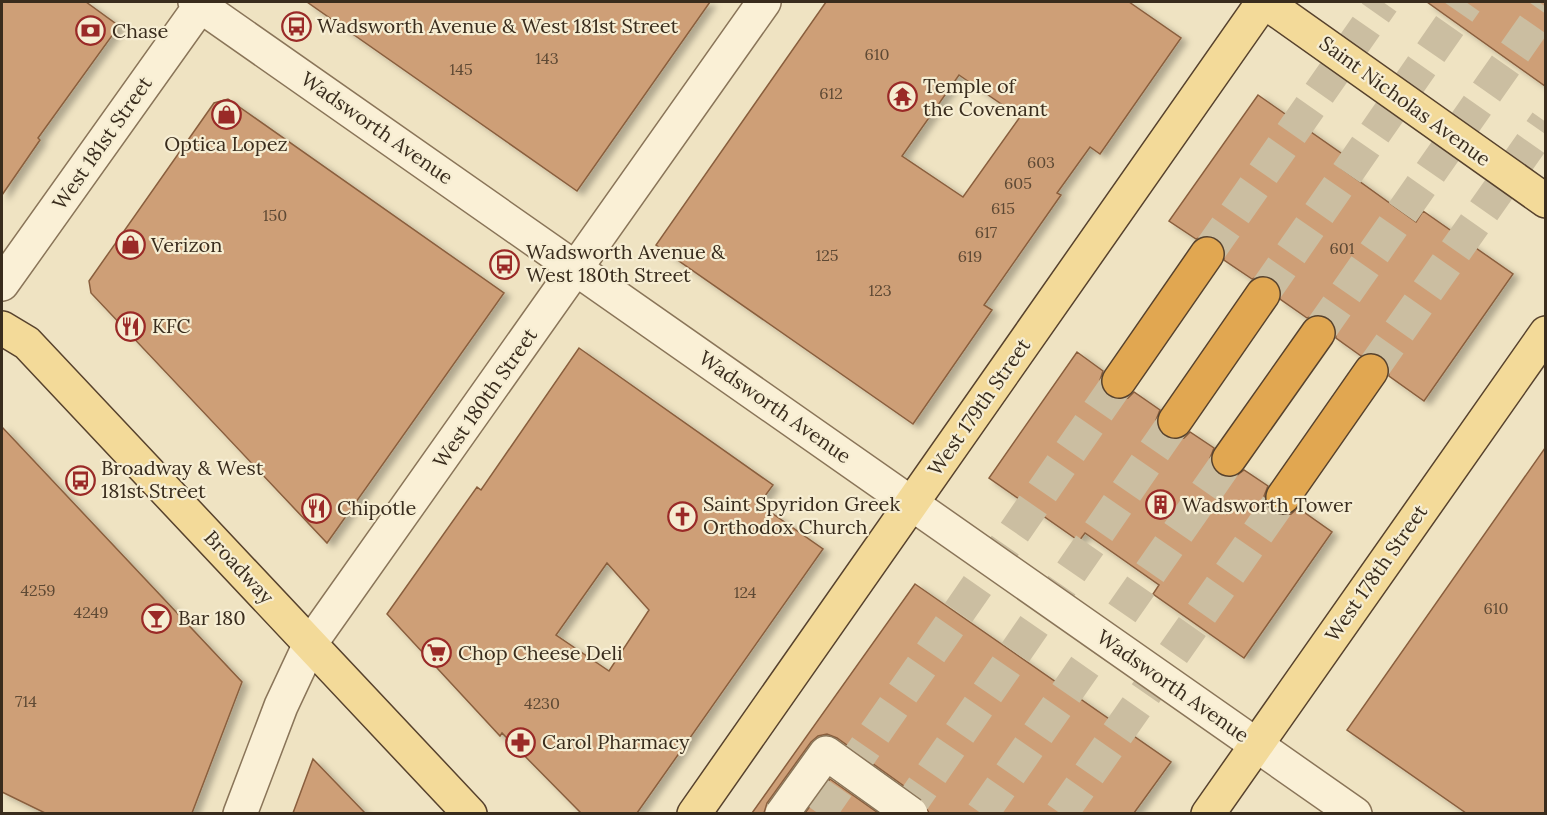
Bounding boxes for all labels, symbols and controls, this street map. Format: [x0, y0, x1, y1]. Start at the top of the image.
bus stop icon: Wadsworth Avenue & West 181st Street [280, 10, 312, 42]
place label: Wadsworth Avenue & West 181st Street [317, 13, 678, 38]
bank icon: Chase [75, 15, 107, 47]
place label: Chase [112, 18, 169, 43]
street label: Saint Nicholas Avenue [1315, 30, 1496, 171]
house number: 610 [864, 44, 890, 64]
house number: 143 [535, 48, 559, 68]
house number: 145 [449, 59, 473, 79]
street label: Wadsworth Avenue [296, 66, 458, 189]
street label: West 181st Street [46, 71, 157, 214]
place label: Temple of the Covenant [923, 73, 1048, 121]
temple icon: Temple of the Covenant [886, 81, 918, 113]
house number: 612 [819, 83, 843, 103]
shop icon: Optica Lopez [210, 98, 242, 130]
place label: Optica Lopez [164, 131, 288, 156]
house number: 603 [1027, 152, 1055, 172]
house number: 605 [1004, 173, 1032, 193]
house number: 615 [991, 198, 1015, 218]
house number: 150 [263, 205, 287, 225]
house number: 617 [975, 222, 998, 242]
shop icon: Verizon [114, 229, 146, 261]
place label: Verizon [150, 232, 222, 257]
house number: 601 [1329, 238, 1355, 258]
place label: Wadsworth Avenue & West 180th Street [526, 239, 726, 287]
house number: 125 [815, 245, 839, 265]
house number: 619 [958, 246, 982, 266]
bus stop icon: Wadsworth Avenue & West 180th Street [489, 248, 521, 280]
house number: 123 [868, 280, 892, 300]
restaurant icon: KFC [115, 310, 147, 342]
place label: KFC [152, 313, 190, 338]
street label: West 180th Street [427, 323, 542, 472]
street label: West 179th Street [922, 333, 1035, 480]
street label: Wadsworth Avenue [694, 345, 856, 468]
place label: Broadway & West 181st Street [101, 455, 264, 503]
bus stop icon: Broadway & West 181st Street [64, 464, 96, 496]
building icon: Wadsworth Tower [1145, 489, 1177, 521]
place label: Saint Spyridon Greek Orthodox Church [703, 491, 900, 539]
restaurant icon: Chipotle [300, 492, 332, 524]
place label: Wadsworth Tower [1182, 492, 1353, 517]
place label: Chipotle [337, 495, 416, 520]
street label: West 178th Street [1319, 499, 1432, 646]
church icon: Saint Spyridon Greek Orthodox Church [666, 500, 698, 532]
street label: Broadway [199, 525, 280, 609]
house number: 4259 [20, 580, 56, 600]
house number: 124 [734, 582, 757, 602]
house number: 610 [1483, 598, 1509, 618]
house number: 4249 [74, 602, 108, 622]
bar icon: Bar 180 [141, 602, 173, 634]
place label: Bar 180 [178, 605, 246, 630]
street label: Wadsworth Avenue [1092, 624, 1254, 747]
supermarket icon: Chop Cheese Deli [421, 637, 453, 669]
place label: Chop Cheese Deli [458, 640, 623, 665]
house number: 714 [15, 691, 37, 711]
house number: 4230 [524, 693, 560, 713]
pharmacy icon: Carol Pharmacy [505, 726, 537, 758]
place label: Carol Pharmacy [542, 729, 690, 754]

